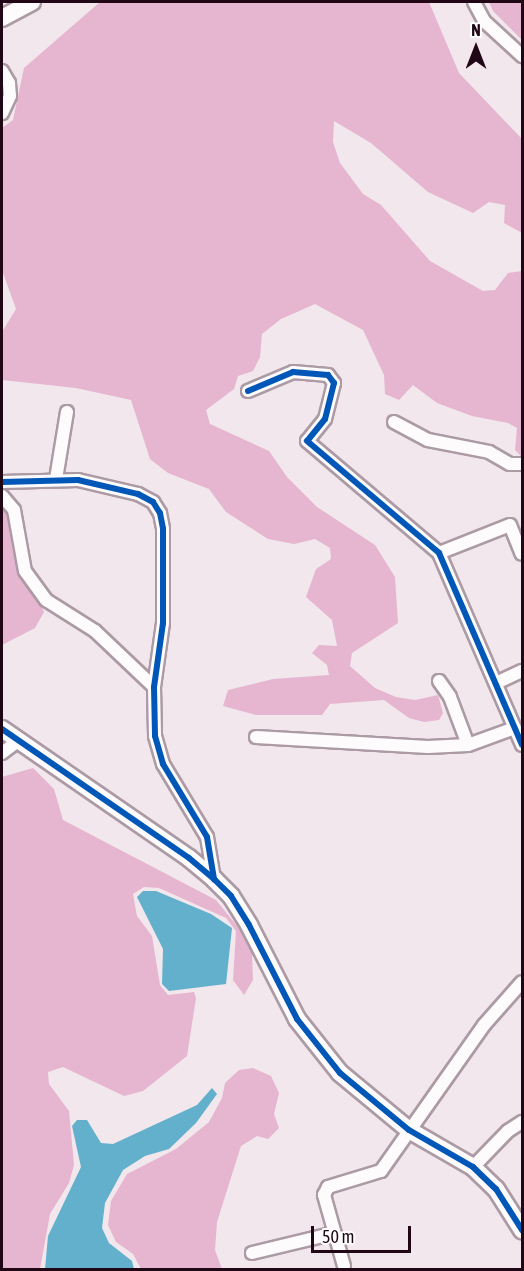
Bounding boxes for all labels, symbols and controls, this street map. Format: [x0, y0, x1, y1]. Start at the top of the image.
north arrow [446, 18, 506, 78]
text: N [471, 21, 481, 39]
scale bar [314, 1214, 414, 1252]
text: 50 m [322, 1226, 354, 1247]

